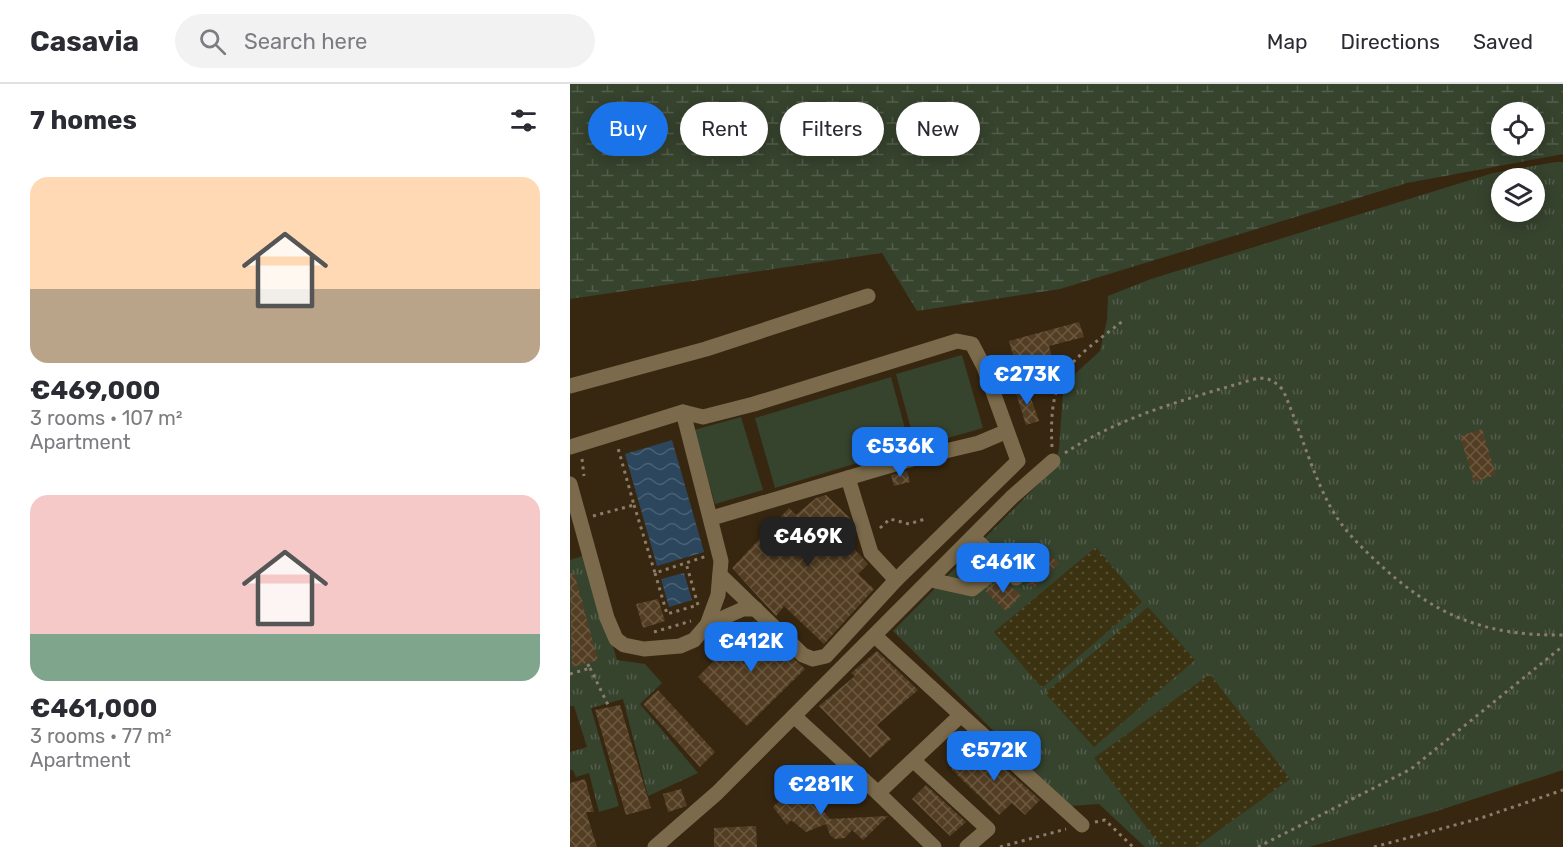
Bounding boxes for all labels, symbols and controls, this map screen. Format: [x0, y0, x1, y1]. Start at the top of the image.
search box [175, 14, 595, 68]
text: Casavia [30, 25, 139, 58]
icon: search [196, 25, 229, 58]
text: Search here [244, 28, 367, 55]
text: Map [1267, 29, 1308, 54]
text: Directions [1341, 29, 1440, 54]
text: Saved [1473, 29, 1533, 54]
chip: Buy [588, 102, 668, 156]
chip: Rent [680, 102, 768, 156]
chip: Filters [780, 102, 884, 156]
chip: New [896, 102, 980, 156]
map controls [1491, 102, 1545, 222]
button: locate [1491, 102, 1545, 156]
icon: filters [507, 104, 540, 137]
text: 7 homes [30, 105, 137, 136]
button: layers [1491, 168, 1545, 222]
icon: home [231, 216, 339, 324]
pin: €273K [985, 355, 1069, 406]
text: €273K [994, 362, 1060, 386]
text: €469,000 [30, 375, 161, 406]
text: 3 rooms · 107 m² [30, 406, 183, 430]
pin: €536K [858, 427, 942, 478]
text: Apartment [30, 430, 131, 454]
text: €536K [866, 434, 934, 458]
pin: €469K [766, 517, 850, 568]
text: €469K [774, 524, 842, 548]
icon: home [231, 534, 339, 642]
pin: €461K [961, 543, 1045, 594]
text: €461K [970, 550, 1036, 574]
pin: €412K [709, 622, 793, 673]
text: €412K [718, 629, 784, 653]
text: €461,000 [30, 693, 158, 724]
text: 3 rooms · 77 m² [30, 724, 172, 748]
pin: €572K [952, 731, 1036, 782]
text: €572K [961, 738, 1027, 762]
text: Apartment [30, 748, 131, 772]
pin: €281K [779, 765, 863, 816]
text: €281K [788, 772, 854, 796]

